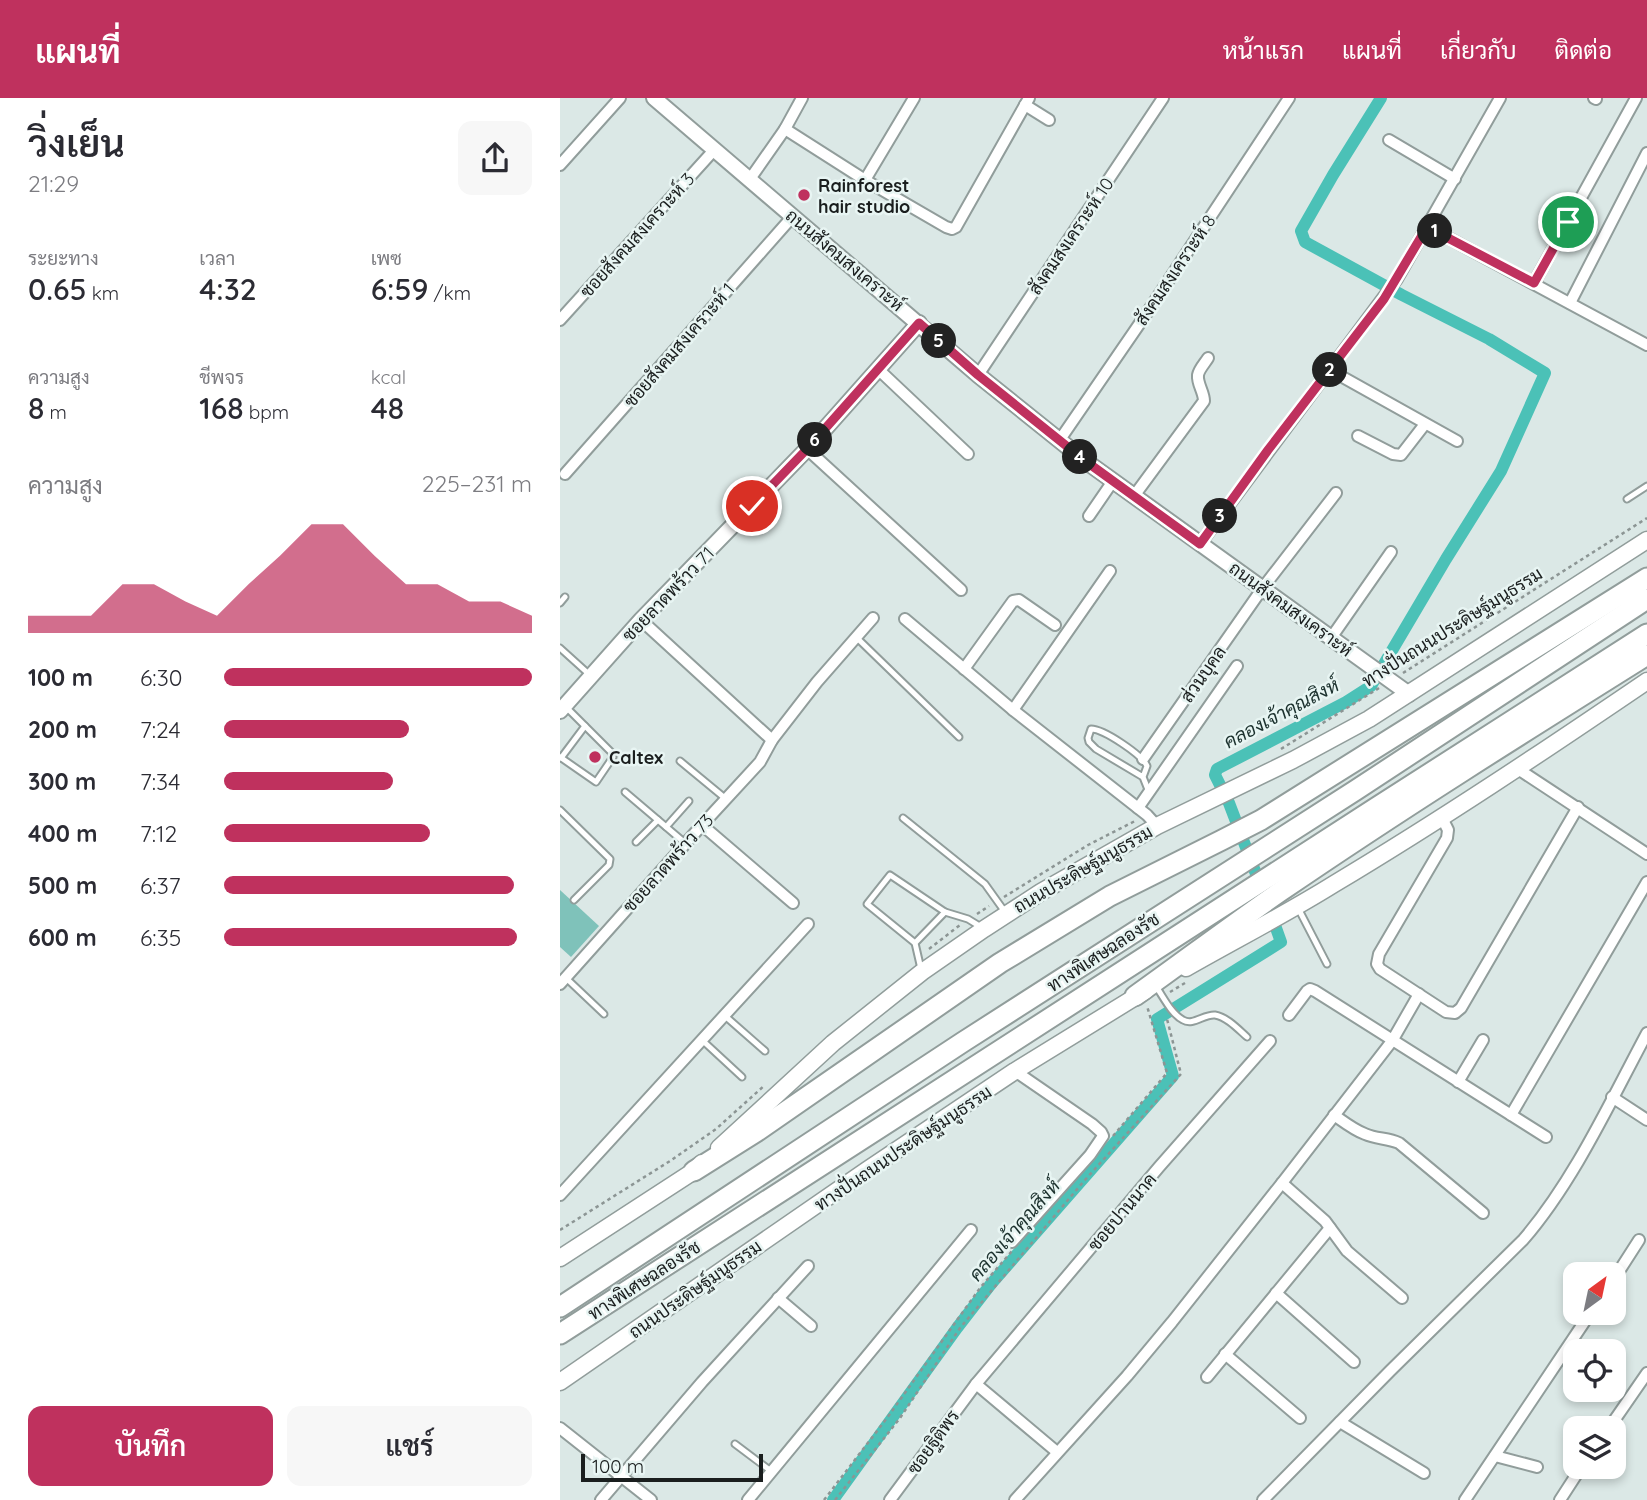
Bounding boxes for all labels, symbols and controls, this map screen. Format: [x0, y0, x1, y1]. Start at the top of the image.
text: แผนที่ [35, 30, 121, 71]
text: หน้าแรก [1223, 35, 1304, 65]
text: แผนที่ [1342, 35, 1402, 65]
text: เกี่ยวกับ [1440, 35, 1517, 65]
text: ติดต่อ [1555, 35, 1612, 65]
text: วิ่งเย็น [28, 119, 125, 167]
button: share [458, 121, 532, 195]
street label: ซอยสังคมสงเคราะห์ 3 [574, 167, 699, 302]
text: 21:29 [28, 169, 79, 198]
street label: สังคมสงเคราะห์ 10 [1023, 172, 1119, 299]
place label: Rainforest hair studio [818, 174, 910, 218]
marker: Rainforest hair studio [796, 187, 812, 203]
pin [1538, 192, 1598, 252]
street label: ถนนสังคมสงเคราะห์ [781, 203, 910, 316]
icon: arrive [1549, 203, 1587, 241]
street label: สังคมสงเคราะห์ 8 [1129, 210, 1221, 330]
pin: 1 [1418, 214, 1452, 248]
text: 1 [1431, 218, 1438, 242]
text: ระยะทาง [28, 246, 99, 270]
text: เวลา [199, 246, 235, 270]
text: เพซ [371, 246, 402, 270]
text: 0.65 [28, 270, 86, 308]
text: 4:32 [199, 270, 257, 308]
text: 6:59 [371, 270, 428, 308]
street label: ซอยสังคมสงเคราะห์ 1 [618, 277, 739, 412]
text: km [86, 281, 119, 305]
text: /km [428, 281, 471, 305]
pin: 5 [922, 324, 956, 358]
text: 5 [933, 328, 944, 352]
pin: 2 [1312, 352, 1348, 388]
text: 2 [1324, 357, 1335, 381]
text: ความสูง [28, 365, 90, 389]
text: ชีพจร [199, 365, 244, 389]
text: kcal [371, 365, 406, 389]
text: 8 [28, 389, 44, 427]
text: 168 [199, 389, 244, 427]
text: 48 [371, 389, 404, 427]
text: m [44, 400, 67, 424]
text: bpm [244, 400, 289, 424]
pin: 6 [798, 422, 832, 458]
text: 6 [809, 427, 820, 451]
pin: 4 [1063, 440, 1098, 474]
text: 4 [1074, 444, 1085, 468]
text: 225–231 m [422, 469, 532, 498]
text: ความสูง [28, 471, 103, 500]
pin [722, 476, 782, 536]
icon: check [733, 487, 771, 525]
pin: 3 [1202, 498, 1238, 534]
text: 3 [1214, 503, 1225, 527]
street label: ซอยลาดพร้าว 71 [617, 542, 719, 646]
street label: ถนนสังคมสงเคราะห์ [1225, 556, 1358, 662]
street label: ทางปั่นถนนประดิษฐ์มนูธรรม [1356, 559, 1548, 694]
street label: ส่วนบุคล [1175, 641, 1232, 707]
text: 100 m [28, 663, 93, 692]
text: 6:30 [140, 663, 182, 692]
water label: คลองเจ้าคุณสิงห์ [1219, 671, 1346, 754]
text: 200 m [28, 715, 97, 744]
text: 7:24 [140, 715, 181, 744]
place label: Caltex [609, 746, 663, 769]
marker: Caltex [587, 749, 603, 765]
text: 300 m [28, 767, 96, 796]
text: 7:34 [140, 767, 180, 796]
street label: ซอยลาดพร้าว 73 [618, 809, 718, 917]
text: 400 m [28, 819, 97, 848]
text: 7:12 [140, 819, 177, 848]
street label: ถนนประดิษฐ์มนูธรรม [1009, 819, 1158, 920]
text: 500 m [28, 871, 97, 900]
text: 6:37 [140, 871, 181, 900]
street label: ทางพิเศษฉลองรัช [1042, 907, 1164, 997]
text: 600 m [28, 923, 97, 952]
text: 6:35 [140, 923, 181, 952]
street label: ทางปั่นถนนประดิษฐ์มนูธรรม [808, 1077, 997, 1218]
street label: ซอยปานนาค [1083, 1168, 1161, 1256]
water label: คลองเจ้าคุณสิงห์ [963, 1172, 1067, 1286]
street label: ถนนประดิษฐ์มนูธรรม [624, 1234, 767, 1345]
street label: ทางพิเศษฉลองรัช [583, 1235, 705, 1325]
north arrow [1563, 1262, 1626, 1325]
map controls [1563, 1262, 1626, 1479]
button: locate [1563, 1339, 1626, 1402]
street label: ซอยฐิติพร [902, 1405, 965, 1479]
button: บันทึก [28, 1406, 273, 1486]
button: แชร์ [287, 1406, 532, 1486]
button: layers [1563, 1416, 1626, 1479]
scale bar [581, 1451, 763, 1483]
text: 100 m [592, 1454, 644, 1478]

